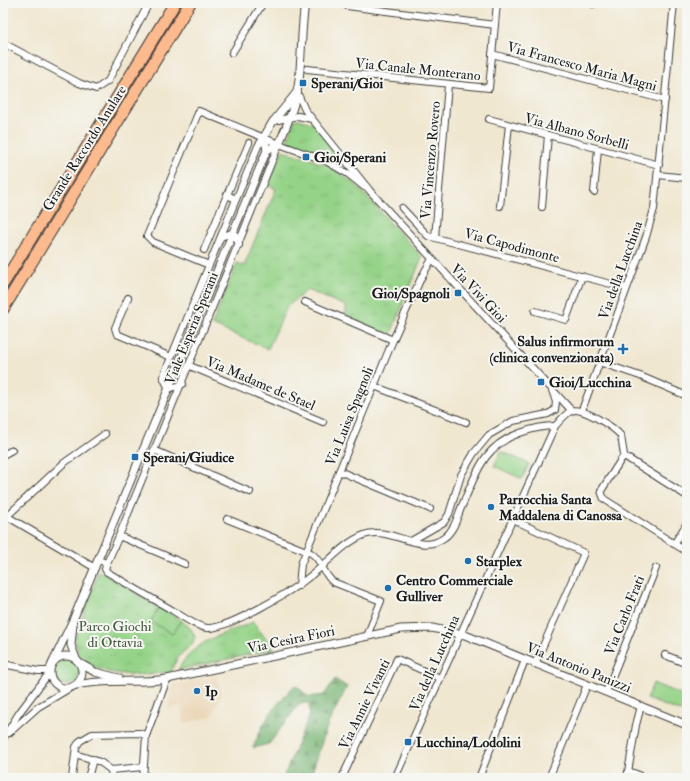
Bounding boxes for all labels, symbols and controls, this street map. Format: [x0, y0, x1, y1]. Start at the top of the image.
street label: Via Francesco Maria Magni [505, 38, 659, 95]
street label: Via Canale Monterano [354, 54, 482, 85]
place label: Sperani/Gioi [311, 75, 383, 93]
marker: Sperani/Gioi [298, 78, 308, 88]
street label: Grande Raccordo Anulare [39, 82, 130, 214]
street label: Via Vincenzo Rovero [417, 100, 444, 220]
street label: Via Albano Sorbelli [523, 109, 631, 154]
place label: Gioi/Sperani [314, 149, 386, 167]
marker: Gioi/Sperani [301, 152, 311, 162]
street label: Via della Lucchina [595, 218, 646, 322]
street label: Via Capodimonte [462, 225, 561, 267]
street label: Via Vivi Gioi [447, 260, 510, 327]
street label: Viale Esperia Sperani [161, 269, 223, 387]
place label: Gioi/Spagnoli [372, 285, 450, 303]
marker: Gioi/Spagnoli [453, 288, 463, 298]
place label: Salus infirmorum (clinica convenzionata) [489, 333, 614, 366]
marker: Salus infirmorum (clinica convenzionata) [617, 343, 629, 355]
street label: Via Madame de Stael [204, 353, 318, 414]
street label: Via Luisa Spagnoli [322, 364, 378, 469]
place label: Gioi/Lucchina [549, 374, 632, 391]
marker: Gioi/Lucchina [536, 377, 546, 387]
place label: Sperani/Giudice [143, 449, 234, 467]
marker: Sperani/Giudice [130, 452, 140, 462]
place label: Parrocchia Santa Maddalena di Canossa [498, 491, 623, 524]
marker: Parrocchia Santa Maddalena di Canossa [486, 502, 496, 512]
place label: Starplex [476, 553, 523, 571]
marker: Starplex [463, 556, 473, 566]
place label: Centro Commerciale Gulliver [396, 572, 513, 605]
street label: Via Carlo Frati [601, 573, 648, 657]
marker: Centro Commerciale Gulliver [383, 583, 393, 593]
street label: Via della Lucchina [406, 612, 463, 714]
park label: Parco Giochi di Ottavia [79, 618, 152, 651]
street label: Via Cesira Fiori [246, 622, 337, 657]
street label: Via Antonio Panizzi [524, 639, 634, 696]
street label: Via Annie Vivanti [335, 656, 394, 752]
place label: Ip [205, 683, 218, 701]
marker: Ip [192, 686, 202, 696]
place label: Lucchina/Lodolini [416, 734, 521, 751]
marker: Lucchina/Lodolini [403, 737, 413, 747]

